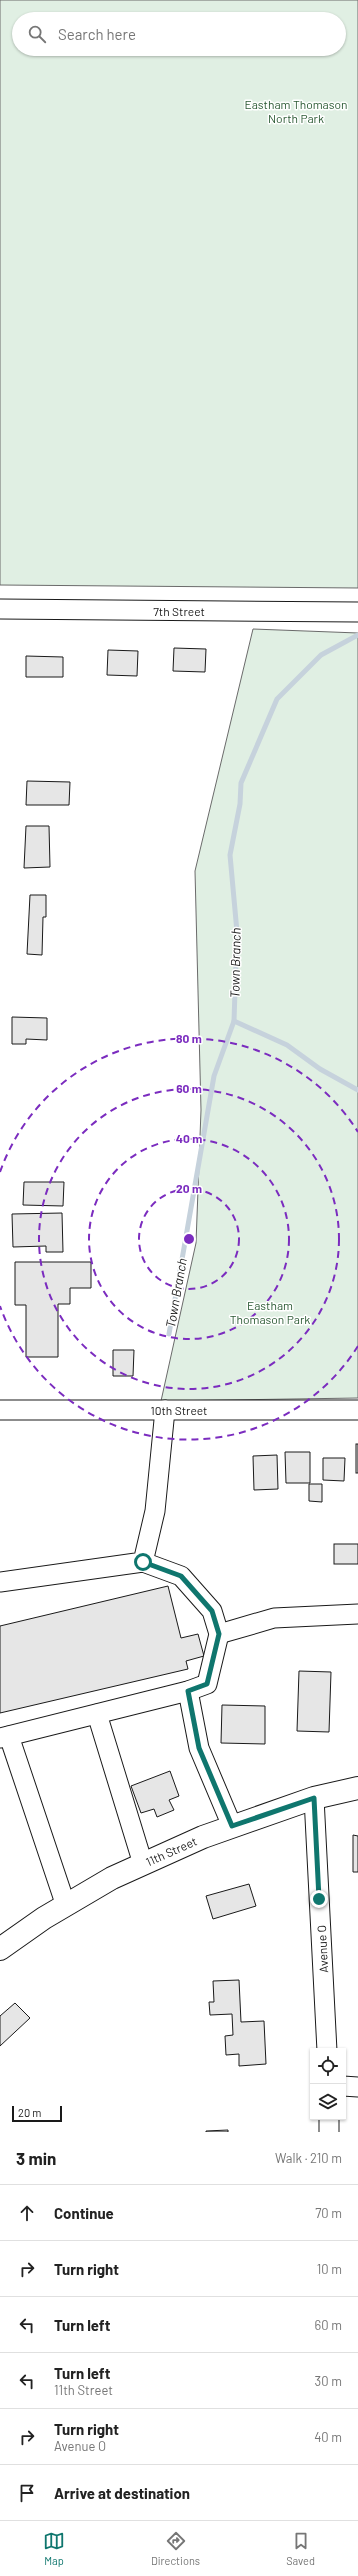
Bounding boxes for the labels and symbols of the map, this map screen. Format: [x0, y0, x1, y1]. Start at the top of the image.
park label: Eastham Thomason North Park [244, 97, 348, 125]
street label: 7th Street [153, 604, 205, 618]
water label: Town Branch [226, 927, 244, 998]
text: 80 m [176, 1031, 202, 1045]
text: 60 m [176, 1081, 202, 1095]
text: 40 m [176, 1131, 202, 1145]
text: 20 m [176, 1181, 202, 1195]
centre of rings [182, 1232, 196, 1246]
water label: Town Branch [162, 1257, 190, 1329]
park label: Eastham Thomason Park [230, 1298, 310, 1326]
street label: 10th Street [151, 1403, 207, 1417]
route start [134, 1553, 152, 1571]
street label: 11th Street [143, 1834, 199, 1868]
route end [310, 1890, 328, 1908]
street label: Avenue O [314, 1925, 330, 1973]
scale bar [12, 2104, 62, 2123]

